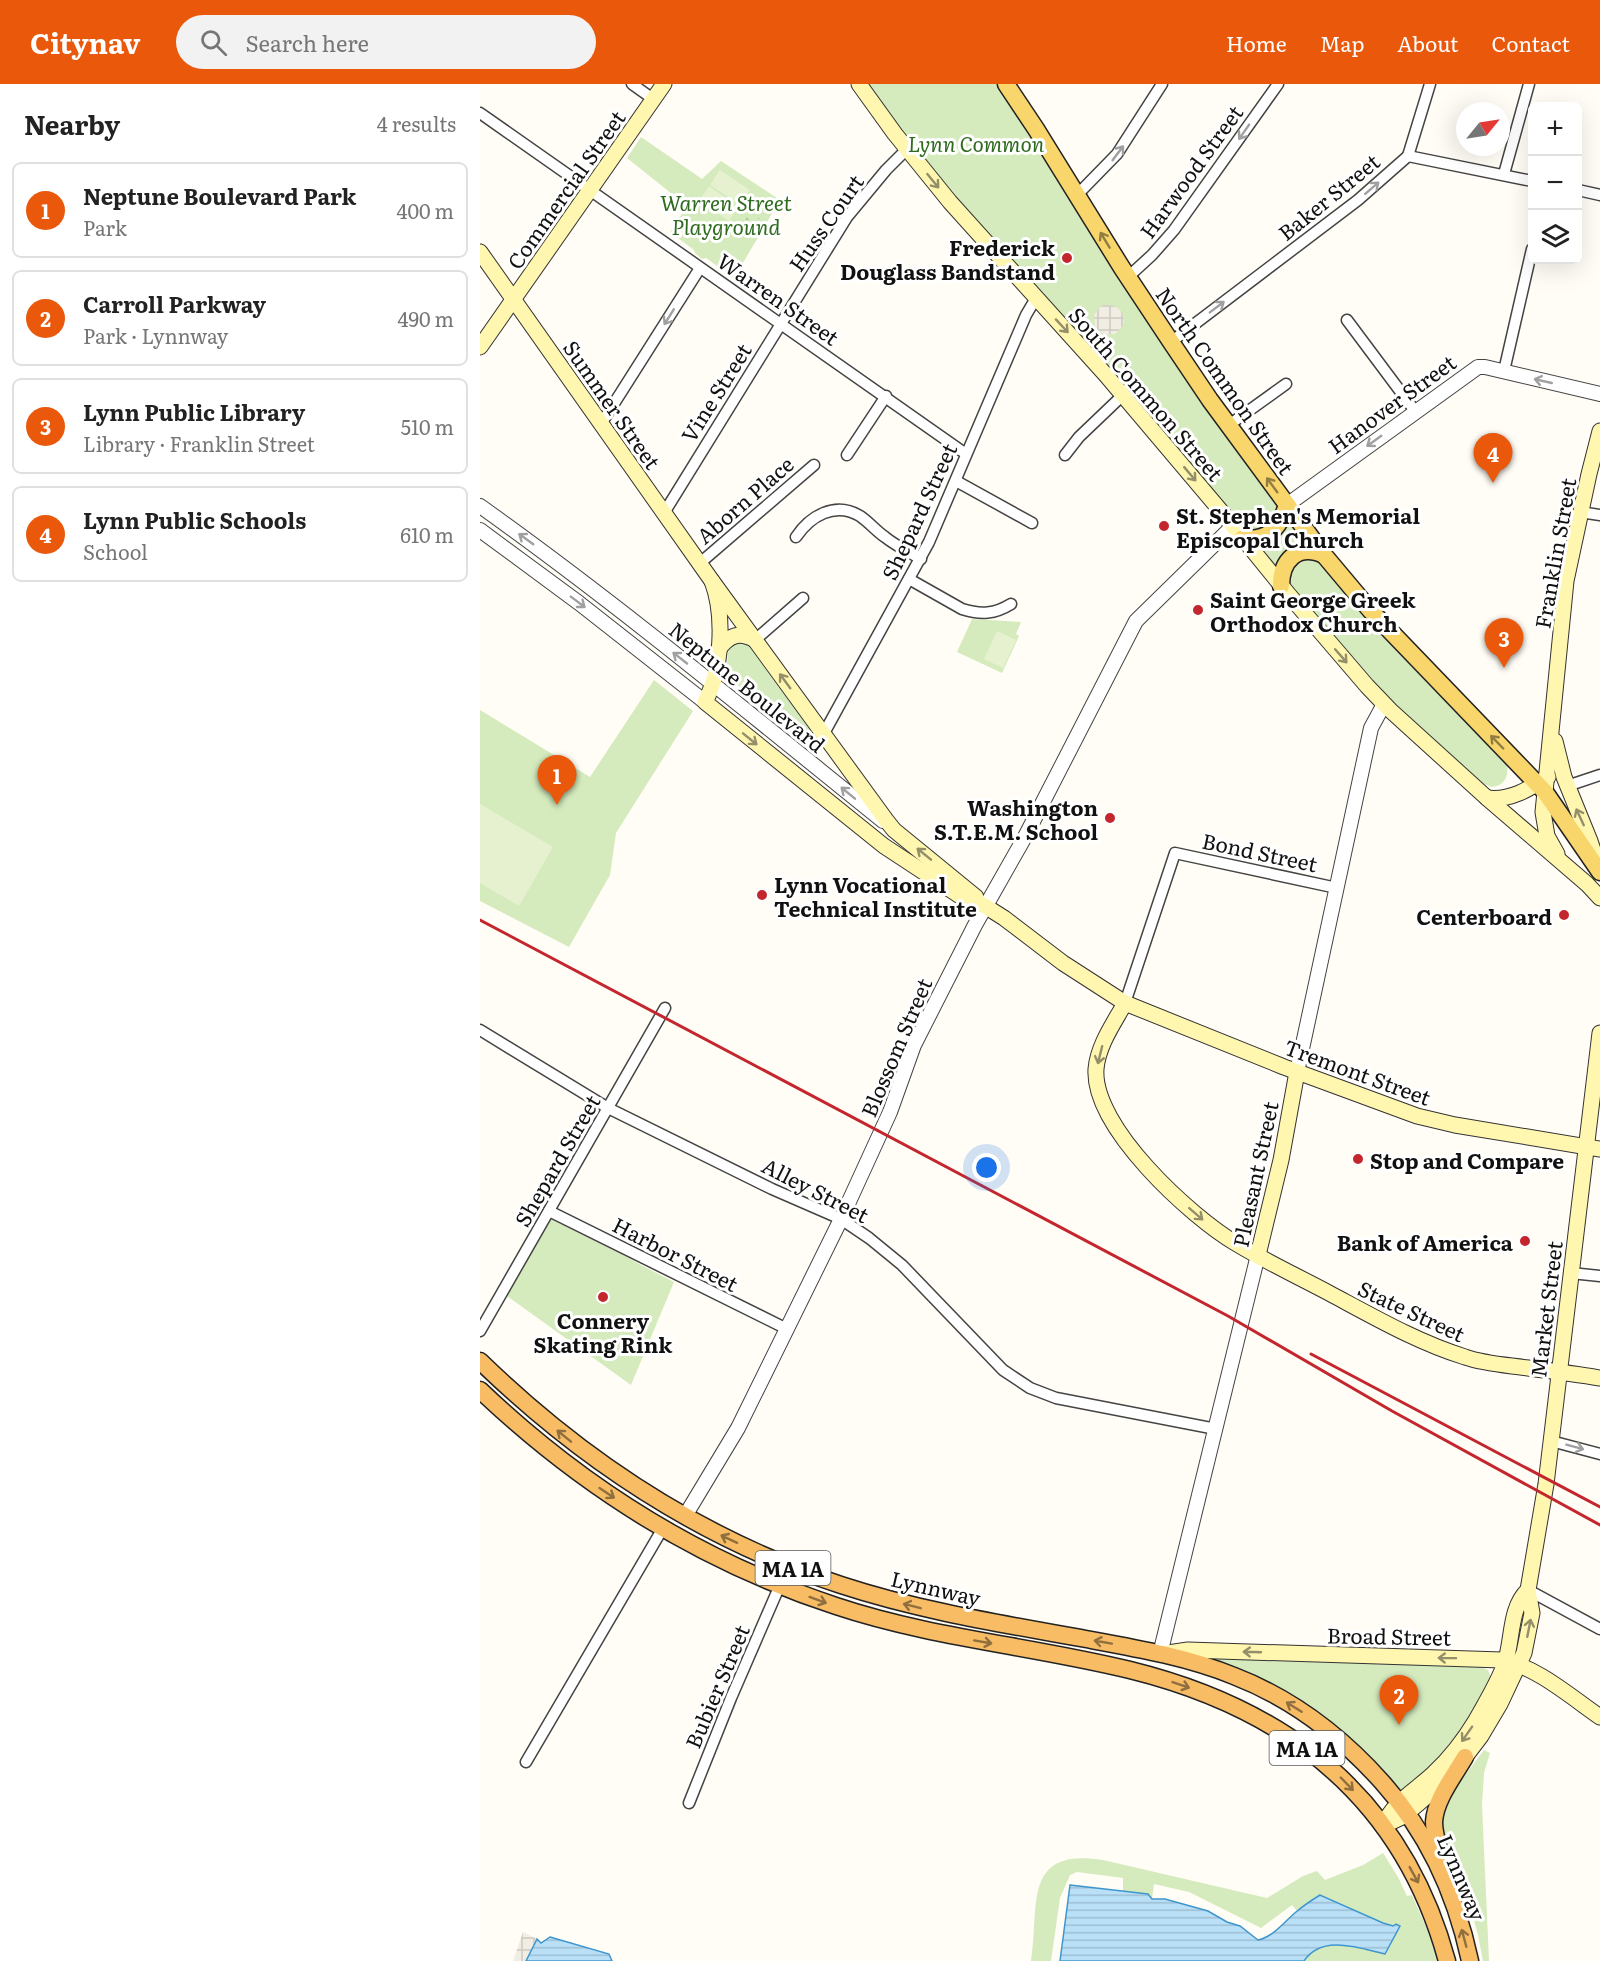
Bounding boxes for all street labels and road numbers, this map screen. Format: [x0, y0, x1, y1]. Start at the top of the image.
street label: Harwood Street [1131, 98, 1249, 244]
street label: Commercial Street [498, 103, 632, 275]
street label: Baker Street [1271, 145, 1386, 247]
street label: Huss Court [780, 167, 870, 277]
street label: Warren Street [712, 245, 847, 352]
street label: North Common Street [1149, 280, 1303, 480]
street label: South Common Street [1063, 299, 1232, 487]
street label: Summer Street [557, 333, 669, 475]
street label: Vine Street [672, 336, 758, 447]
street label: Hanover Street [1321, 346, 1462, 460]
street label: Shepard Street [873, 437, 964, 585]
street label: Aborn Place [689, 448, 800, 550]
street label: Franklin Street [1525, 475, 1583, 631]
street label: Neptune Boulevard [663, 613, 833, 759]
street label: Bond Street [1200, 824, 1321, 878]
street label: Blossom Street [852, 972, 938, 1121]
street label: Tremont Street [1280, 1030, 1436, 1112]
street label: Shepard Street [506, 1088, 607, 1232]
street label: Pleasant Street [1223, 1098, 1285, 1250]
street label: Alley Street [757, 1149, 875, 1229]
street label: Harbor Street [608, 1208, 745, 1298]
street label: Market Street [1521, 1239, 1569, 1379]
street label: State Street [1353, 1272, 1471, 1349]
road number: MA 1A [756, 1551, 830, 1585]
street label: Lynnway [888, 1562, 985, 1613]
street label: Broad Street [1327, 1618, 1452, 1652]
street label: Bubier Street [676, 1619, 756, 1753]
road number: MA 1A [1270, 1731, 1344, 1765]
street label: Lynnway [1431, 1829, 1495, 1926]

